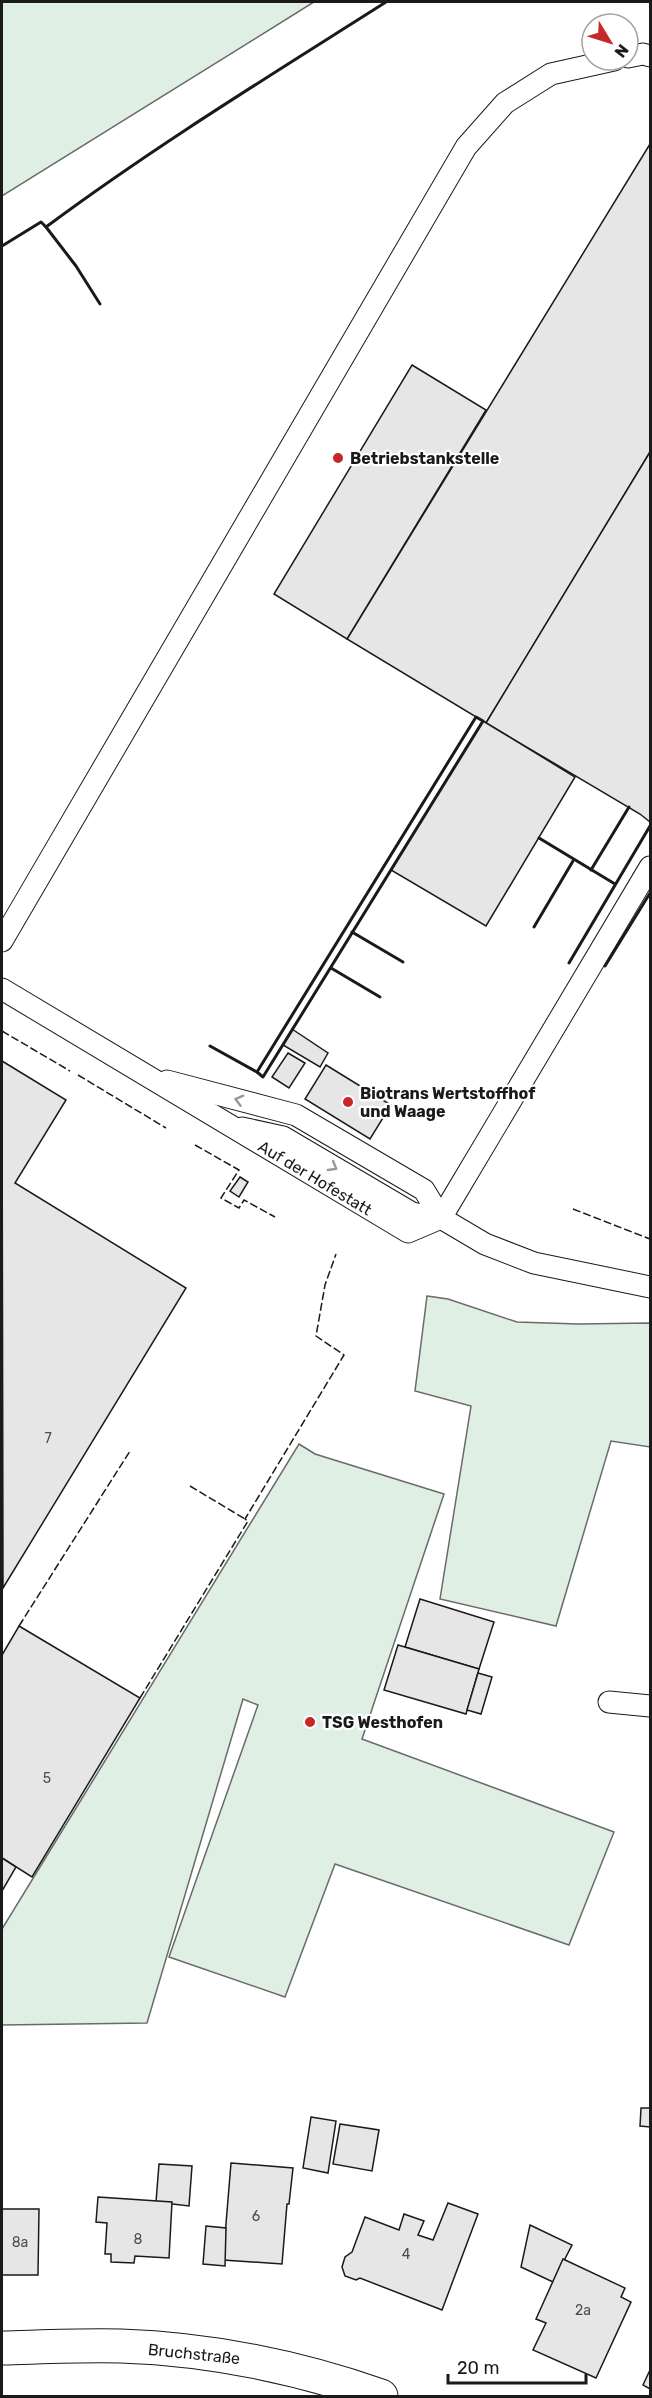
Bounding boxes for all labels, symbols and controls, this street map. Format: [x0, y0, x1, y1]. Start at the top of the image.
north arrow [580, 12, 640, 72]
text: N [610, 41, 632, 61]
place label: Betriebstankstelle [350, 449, 499, 468]
marker: Betriebstankstelle [331, 451, 345, 465]
place label: Biotrans Wertstoffhof und Waage [360, 1084, 536, 1121]
one-way arrow [235, 1095, 245, 1107]
marker: Biotrans Wertstoffhof und Waage [341, 1095, 355, 1109]
street label: Auf der Hofestatt [255, 1137, 375, 1219]
one-way arrow [327, 1159, 337, 1171]
house number: 7 [44, 1430, 52, 1447]
place label: TSG Westhofen [322, 1713, 443, 1732]
marker: TSG Westhofen [303, 1715, 317, 1729]
house number: 5 [43, 1770, 51, 1787]
house number: 6 [252, 2208, 260, 2225]
house number: 8 [134, 2231, 143, 2248]
house number: 8a [12, 2234, 28, 2251]
house number: 4 [402, 2246, 411, 2263]
house number: 2a [575, 2302, 591, 2319]
street label: Bruchstraße [147, 2340, 241, 2368]
scale bar [448, 2347, 586, 2385]
text: 20 m [457, 2357, 499, 2379]

